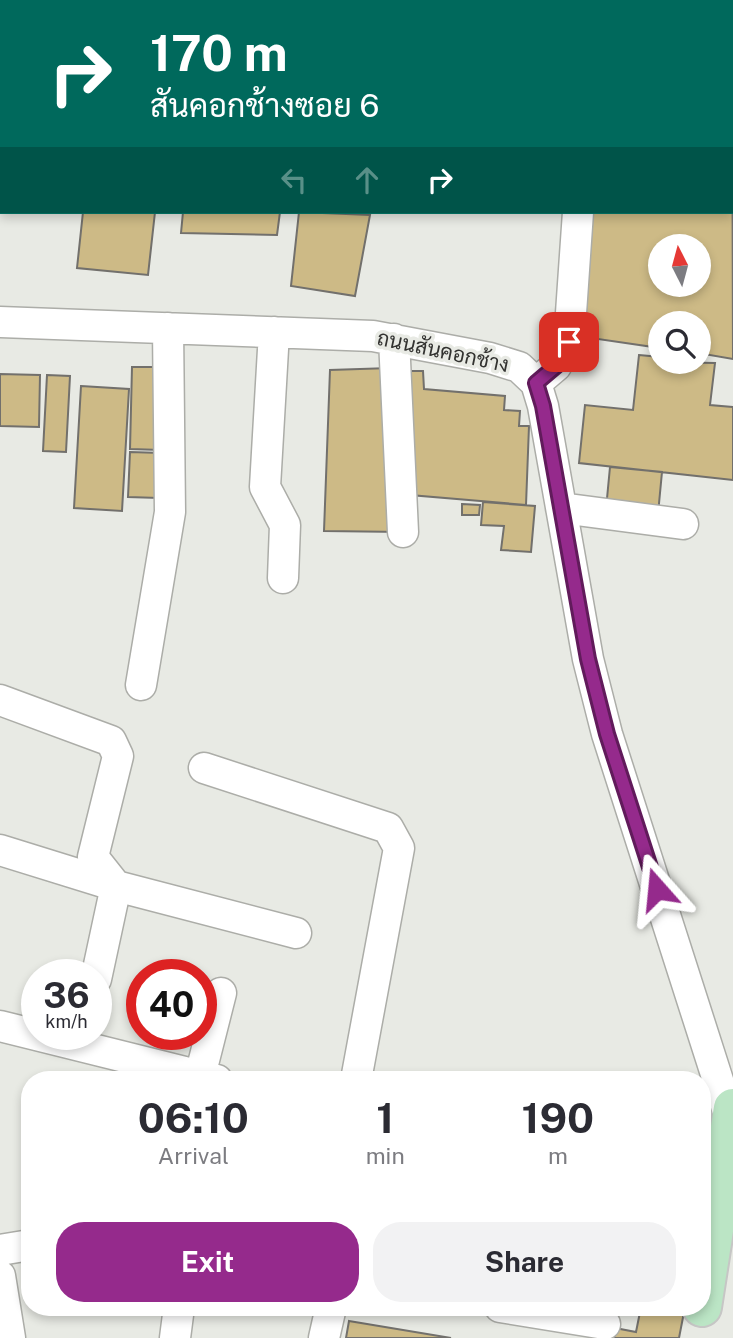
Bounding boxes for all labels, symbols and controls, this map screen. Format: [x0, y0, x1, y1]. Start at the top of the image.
text: 170 m [150, 24, 288, 82]
icon: right [35, 28, 126, 119]
text: สันคอกช้างซอย 6 [150, 87, 379, 124]
icon: left [275, 161, 313, 199]
icon: ahead [348, 161, 386, 199]
icon: right [421, 161, 459, 199]
north arrow [648, 234, 710, 298]
map controls [648, 234, 711, 374]
button: search [648, 311, 711, 374]
pin [539, 312, 599, 372]
icon: arrive [550, 323, 588, 361]
street label: ถนนสันคอกช้าง [375, 325, 511, 377]
position arrow [620, 852, 694, 926]
speed limit sign: 40 [126, 959, 217, 1050]
text: 36 [43, 975, 90, 1016]
text: km/h [45, 1011, 88, 1032]
text: 06:10 [138, 1093, 249, 1142]
text: 1 [376, 1093, 394, 1142]
text: 190 [522, 1093, 594, 1142]
text: Arrival [158, 1142, 229, 1169]
text: min [366, 1142, 405, 1169]
text: m [548, 1142, 568, 1169]
button: Exit [56, 1222, 359, 1302]
button: Share [373, 1222, 676, 1302]

